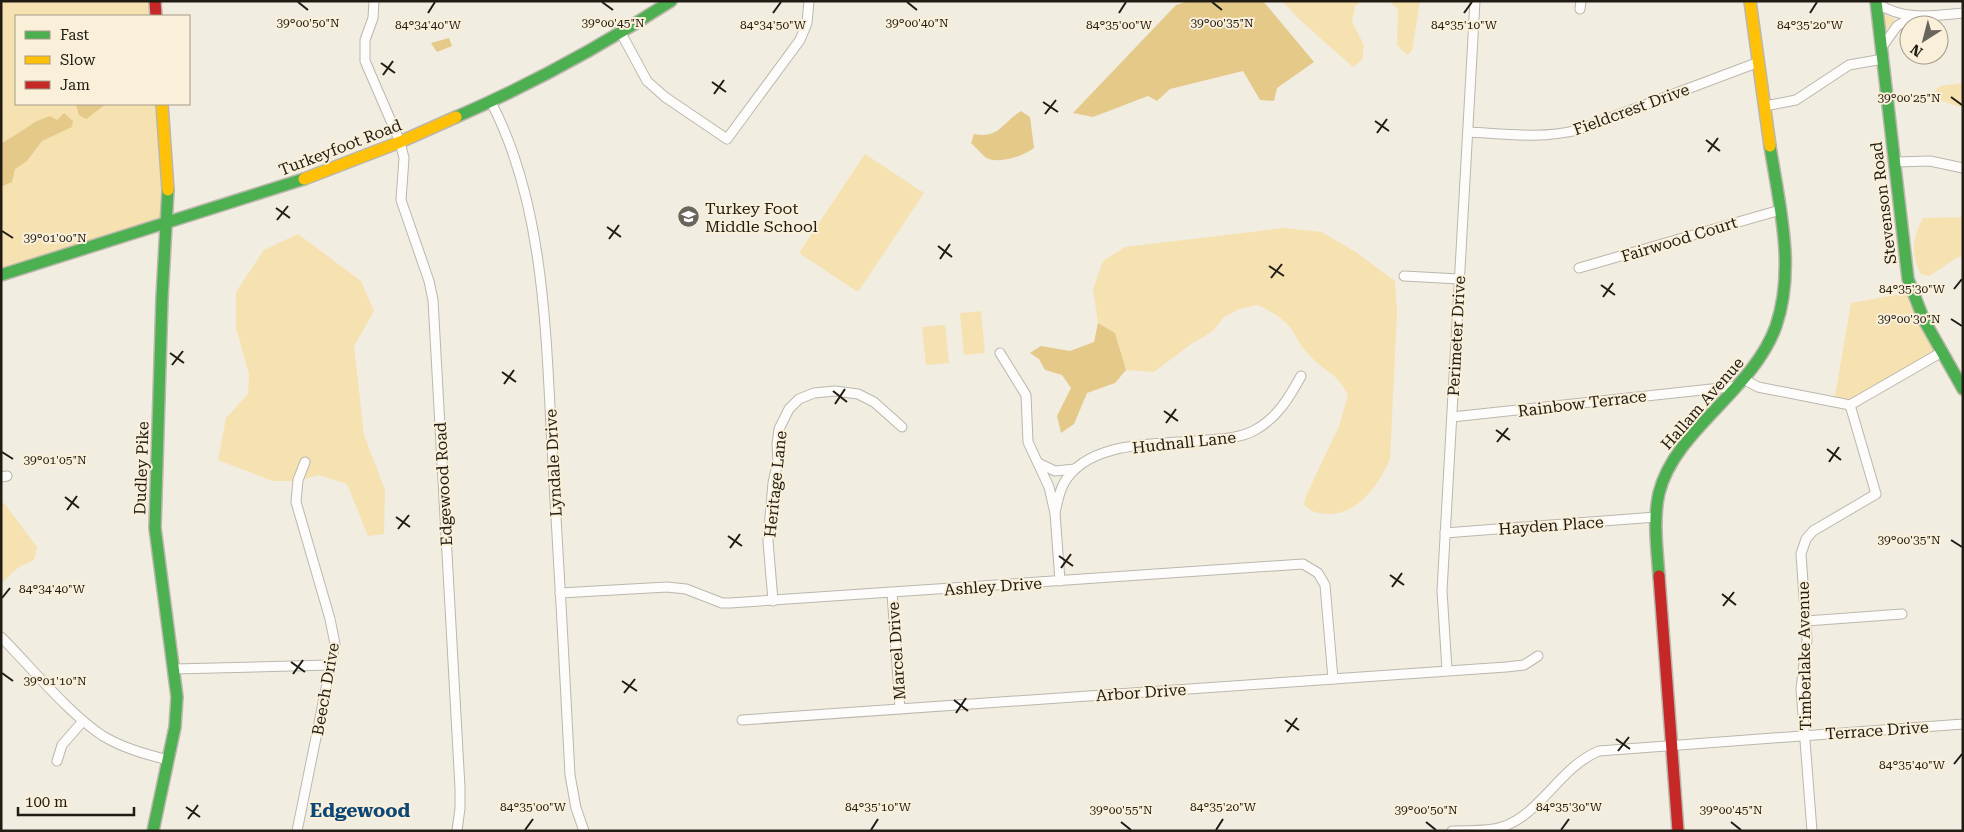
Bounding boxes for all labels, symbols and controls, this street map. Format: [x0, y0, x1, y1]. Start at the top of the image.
legend [15, 15, 190, 105]
north arrow [1899, 15, 1949, 65]
text: 39°00'50"N [276, 16, 340, 30]
text: 39°00'45"N [581, 16, 645, 30]
text: 39°00'40"N [885, 16, 949, 30]
text: 39°00'35"N [1190, 16, 1254, 30]
text: 84°34'40"W [395, 18, 462, 32]
text: 84°34'50"W [740, 18, 807, 32]
text: 84°35'00"W [1086, 18, 1153, 32]
text: 84°35'10"W [1431, 18, 1498, 32]
text: 84°35'20"W [1777, 18, 1844, 32]
text: Fast [60, 26, 90, 44]
text: N [1907, 41, 1925, 60]
text: Slow [60, 51, 96, 69]
text: Jam [60, 76, 90, 94]
street label: Fieldcrest Drive [1571, 80, 1692, 139]
text: 39°00'25"N [1877, 91, 1941, 105]
street label: Turkeyfoot Road [276, 115, 404, 180]
street label: Stevenson Road [1867, 141, 1900, 265]
place label: Turkey Foot Middle School [705, 199, 818, 236]
school or university icon: Turkey Foot Middle School [677, 205, 701, 229]
street label: Fairwood Court [1619, 213, 1740, 266]
text: 39°01'00"N [23, 231, 87, 245]
street label: Perimeter Drive [1444, 275, 1469, 397]
text: 84°35'30"W [1879, 282, 1946, 296]
text: 39°00'30"N [1877, 312, 1941, 326]
street label: Hallam Avenue [1657, 353, 1748, 453]
street label: Rainbow Terrace [1517, 386, 1648, 421]
street label: Lyndale Drive [541, 408, 566, 517]
street label: Dudley Pike [130, 421, 153, 515]
street label: Edgewood Road [431, 422, 456, 546]
street label: Hudnall Lane [1131, 428, 1237, 457]
street label: Heritage Lane [760, 429, 791, 539]
text: 39°01'05"N [23, 453, 87, 467]
street label: Hayden Place [1498, 512, 1604, 539]
text: 39°00'35"N [1877, 533, 1941, 547]
street label: Ashley Drive [944, 574, 1043, 599]
street label: Timberlake Avenue [1794, 581, 1815, 731]
text: 84°34'40"W [19, 582, 86, 596]
street label: Marcel Drive [884, 601, 909, 701]
street label: Beech Drive [308, 641, 343, 737]
text: 39°01'10"N [23, 674, 87, 688]
street label: Arbor Drive [1095, 680, 1187, 705]
street label: Terrace Drive [1825, 717, 1930, 744]
text: 84°35'40"W [1879, 758, 1946, 772]
scale bar [18, 784, 134, 816]
text: 100 m [25, 793, 68, 811]
district label: Edgewood [310, 799, 411, 822]
text: 84°35'00"W [500, 800, 567, 814]
text: 84°35'10"W [845, 800, 912, 814]
text: 84°35'20"W [1190, 800, 1257, 814]
text: 84°35'30"W [1536, 800, 1603, 814]
text: 39°00'55"N [1089, 803, 1153, 817]
text: 39°00'50"N [1394, 803, 1458, 817]
text: 39°00'45"N [1699, 803, 1763, 817]

